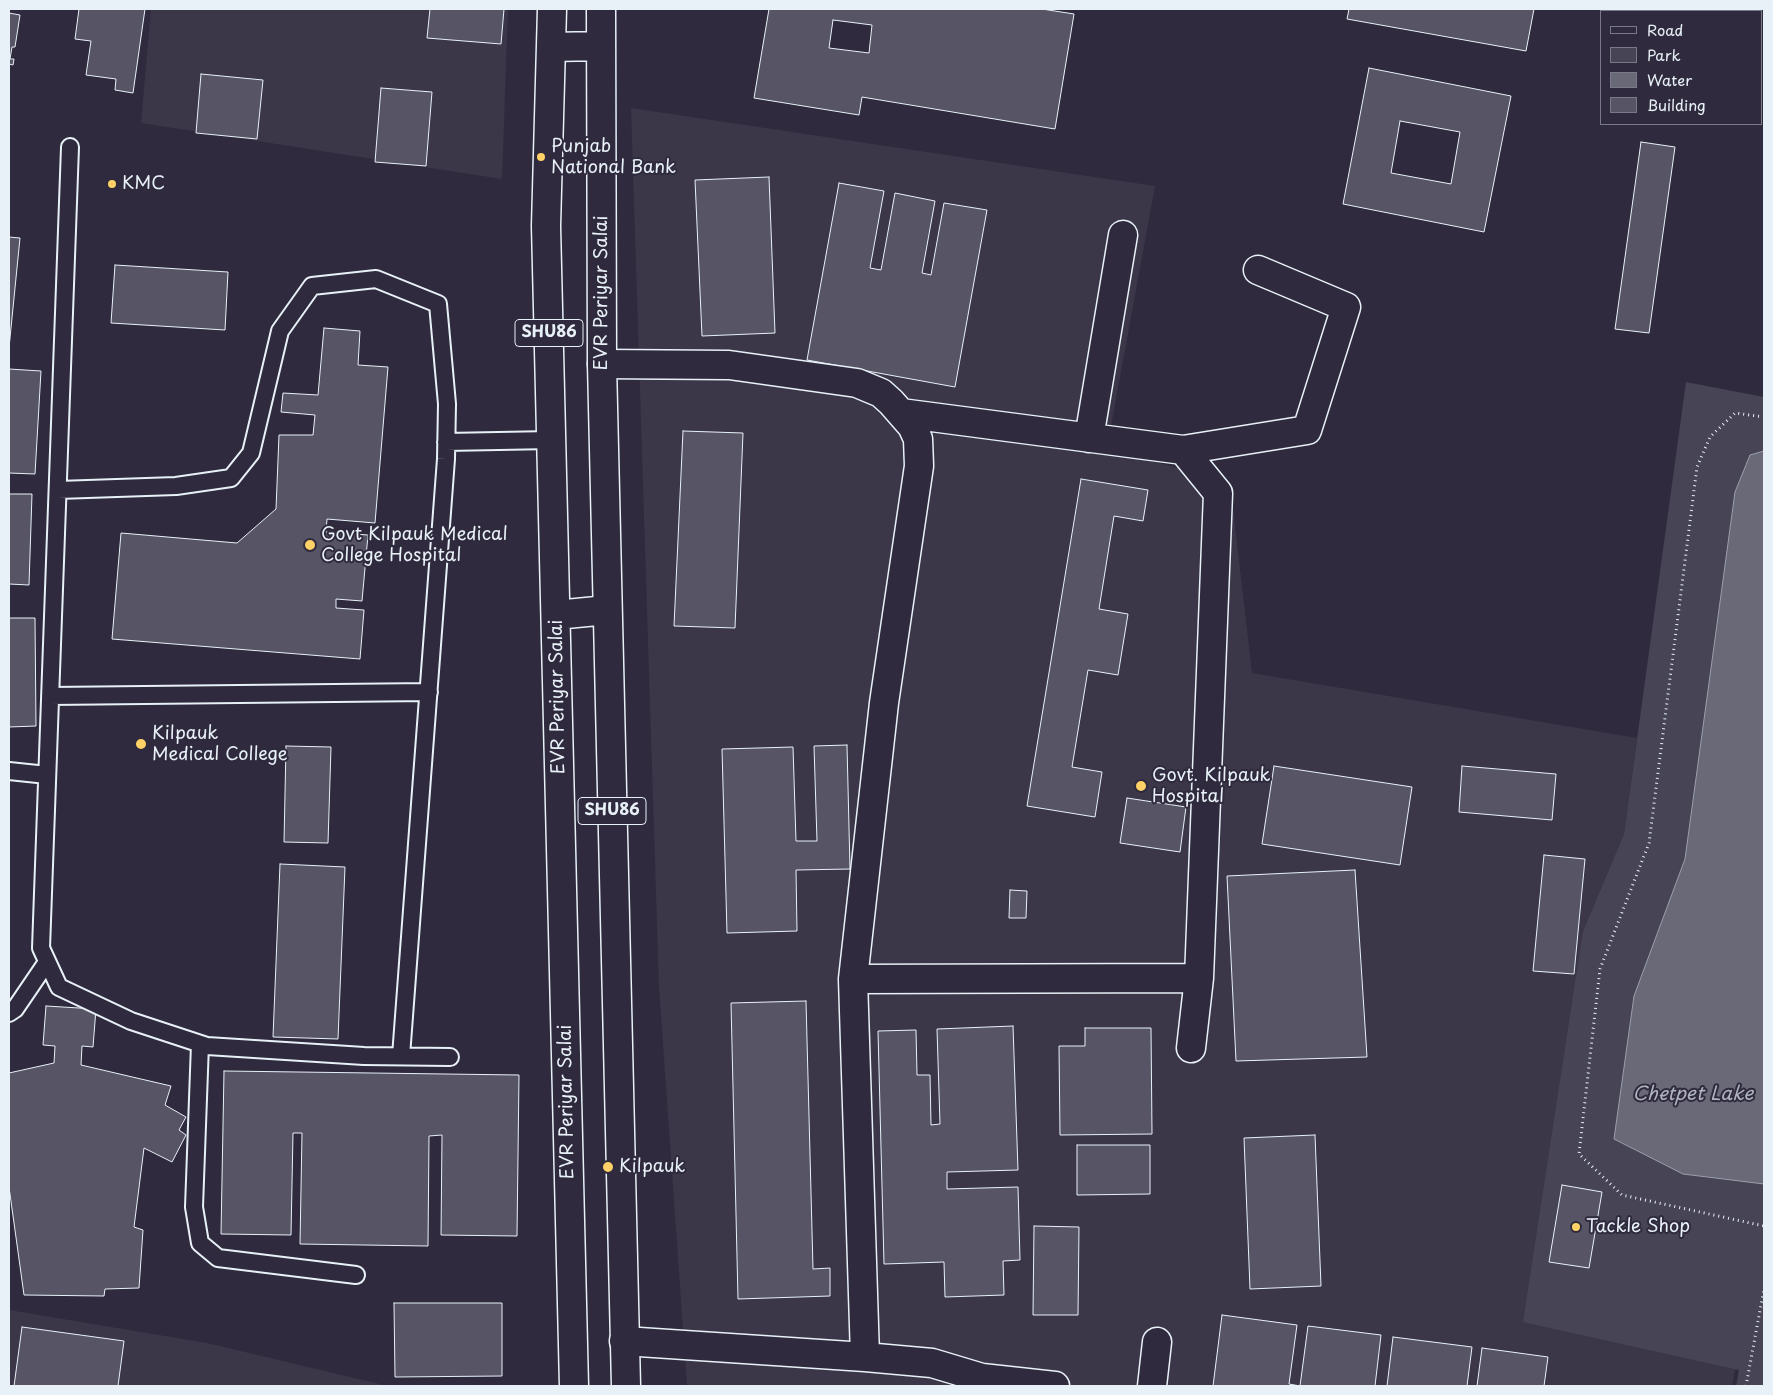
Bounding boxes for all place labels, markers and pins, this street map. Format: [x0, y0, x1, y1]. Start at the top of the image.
place label: Punjab National Bank [551, 136, 676, 178]
marker: Punjab National Bank [535, 151, 547, 163]
place label: KMC [122, 173, 165, 195]
marker: KMC [106, 178, 118, 190]
place label: Govt Kilpauk Medical College Hospital [321, 524, 508, 566]
marker: Govt Kilpauk Medical College Hospital [303, 538, 317, 552]
place label: Kilpauk Medical College [152, 723, 288, 766]
marker: Kilpauk Medical College [134, 737, 148, 751]
place label: Govt. Kilpauk Hospital [1152, 765, 1270, 808]
marker: Govt. Kilpauk Hospital [1134, 779, 1148, 793]
place label: Kilpauk [619, 1156, 685, 1178]
marker: Kilpauk [601, 1160, 615, 1174]
place label: Tackle Shop [1586, 1216, 1690, 1238]
marker: Tackle Shop [1570, 1221, 1582, 1233]

